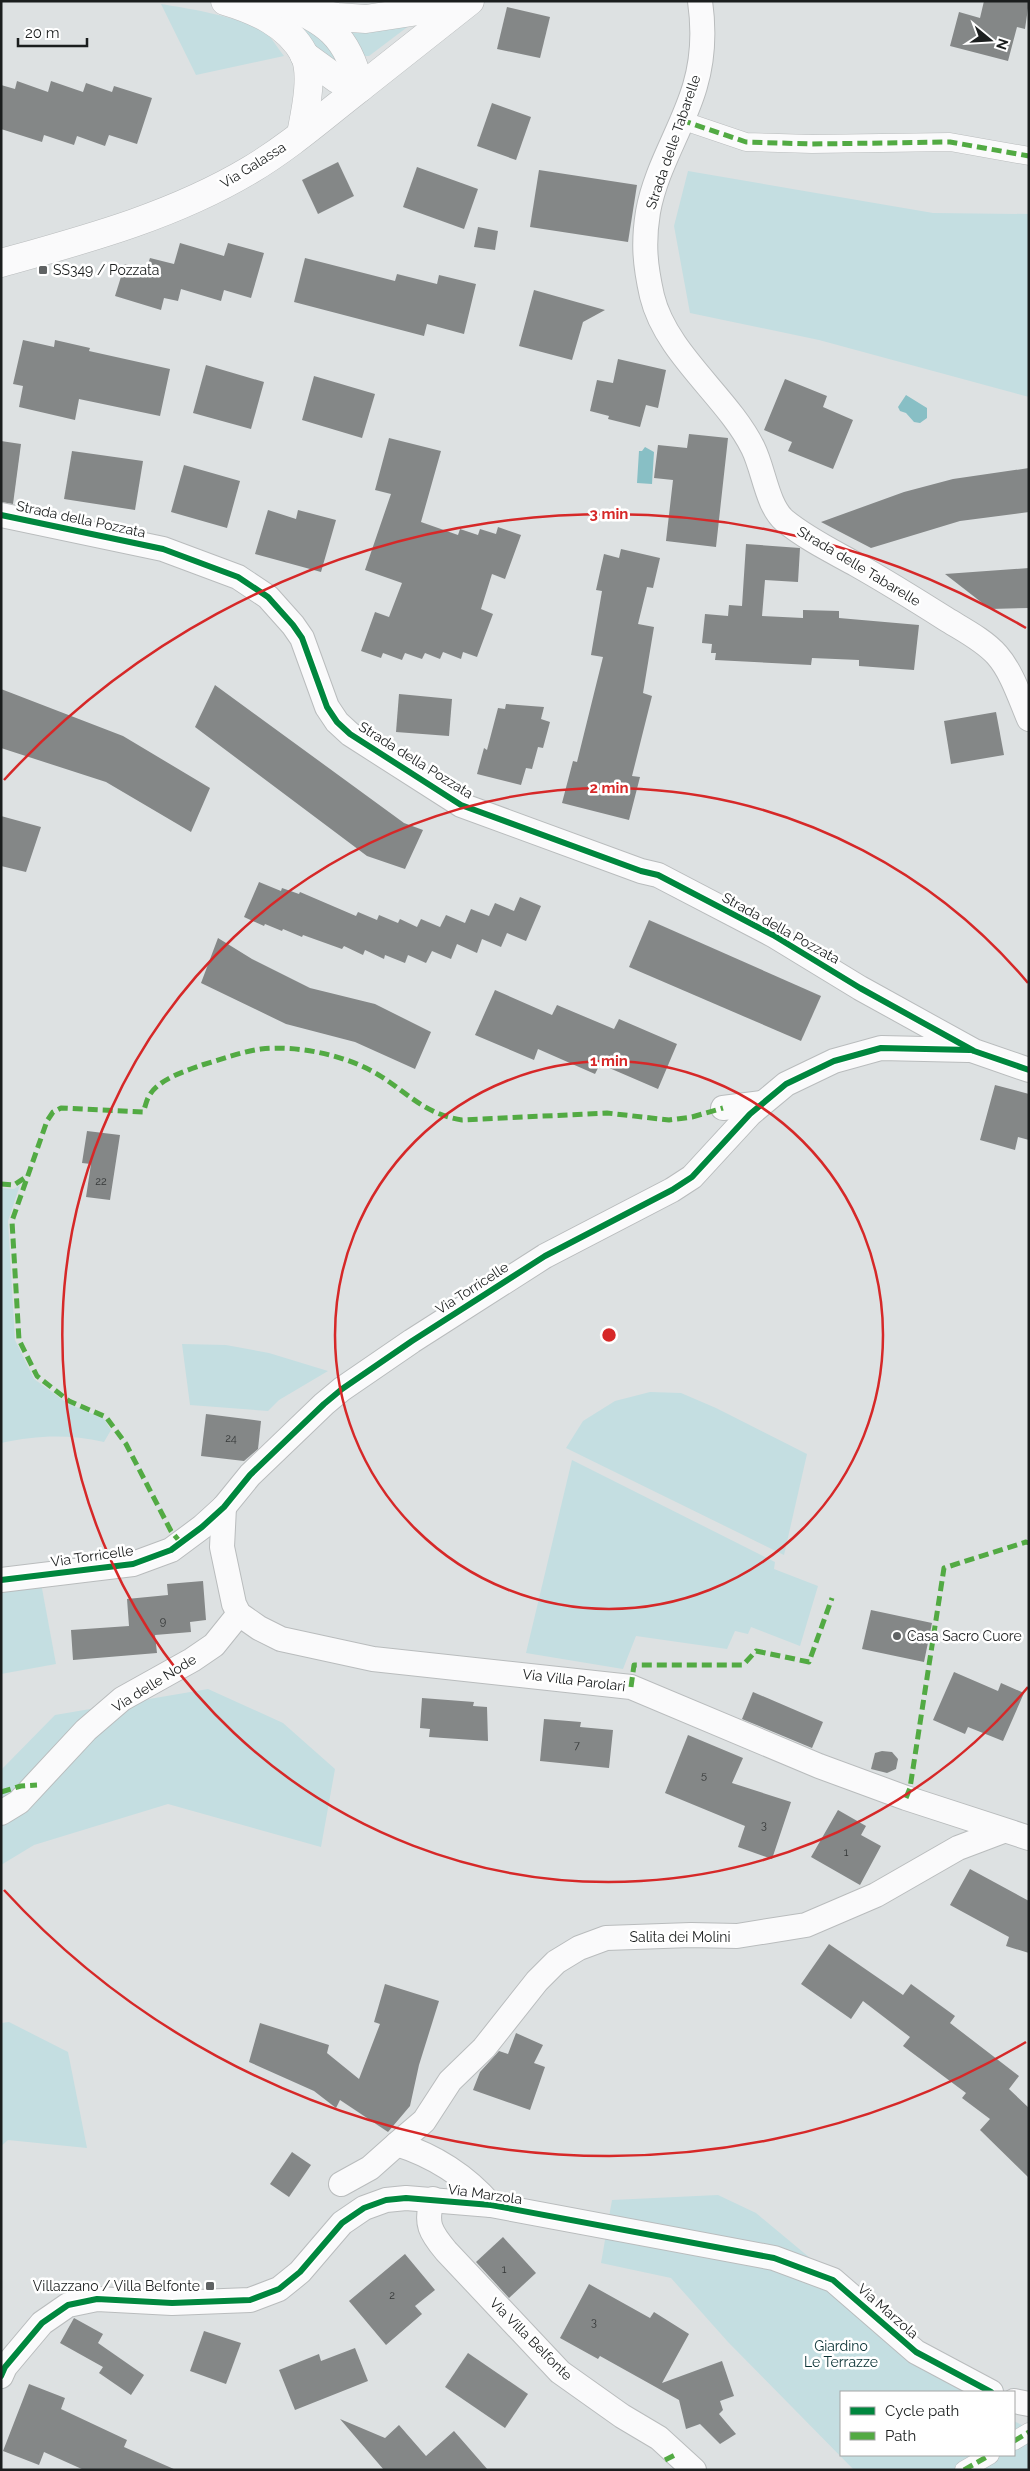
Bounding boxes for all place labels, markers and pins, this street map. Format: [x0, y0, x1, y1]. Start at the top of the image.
place label: SS349 / Pozzata [53, 262, 159, 278]
marker: SS349 / Pozzata [37, 264, 49, 276]
centre of rings [600, 1326, 618, 1344]
place label: Casa Sacro Cuore [907, 1628, 1022, 1644]
marker: Casa Sacro Cuore [891, 1630, 903, 1642]
place label: Villazzano / Villa Belfonte [33, 2278, 200, 2294]
marker: Villazzano / Villa Belfonte [204, 2280, 216, 2292]

